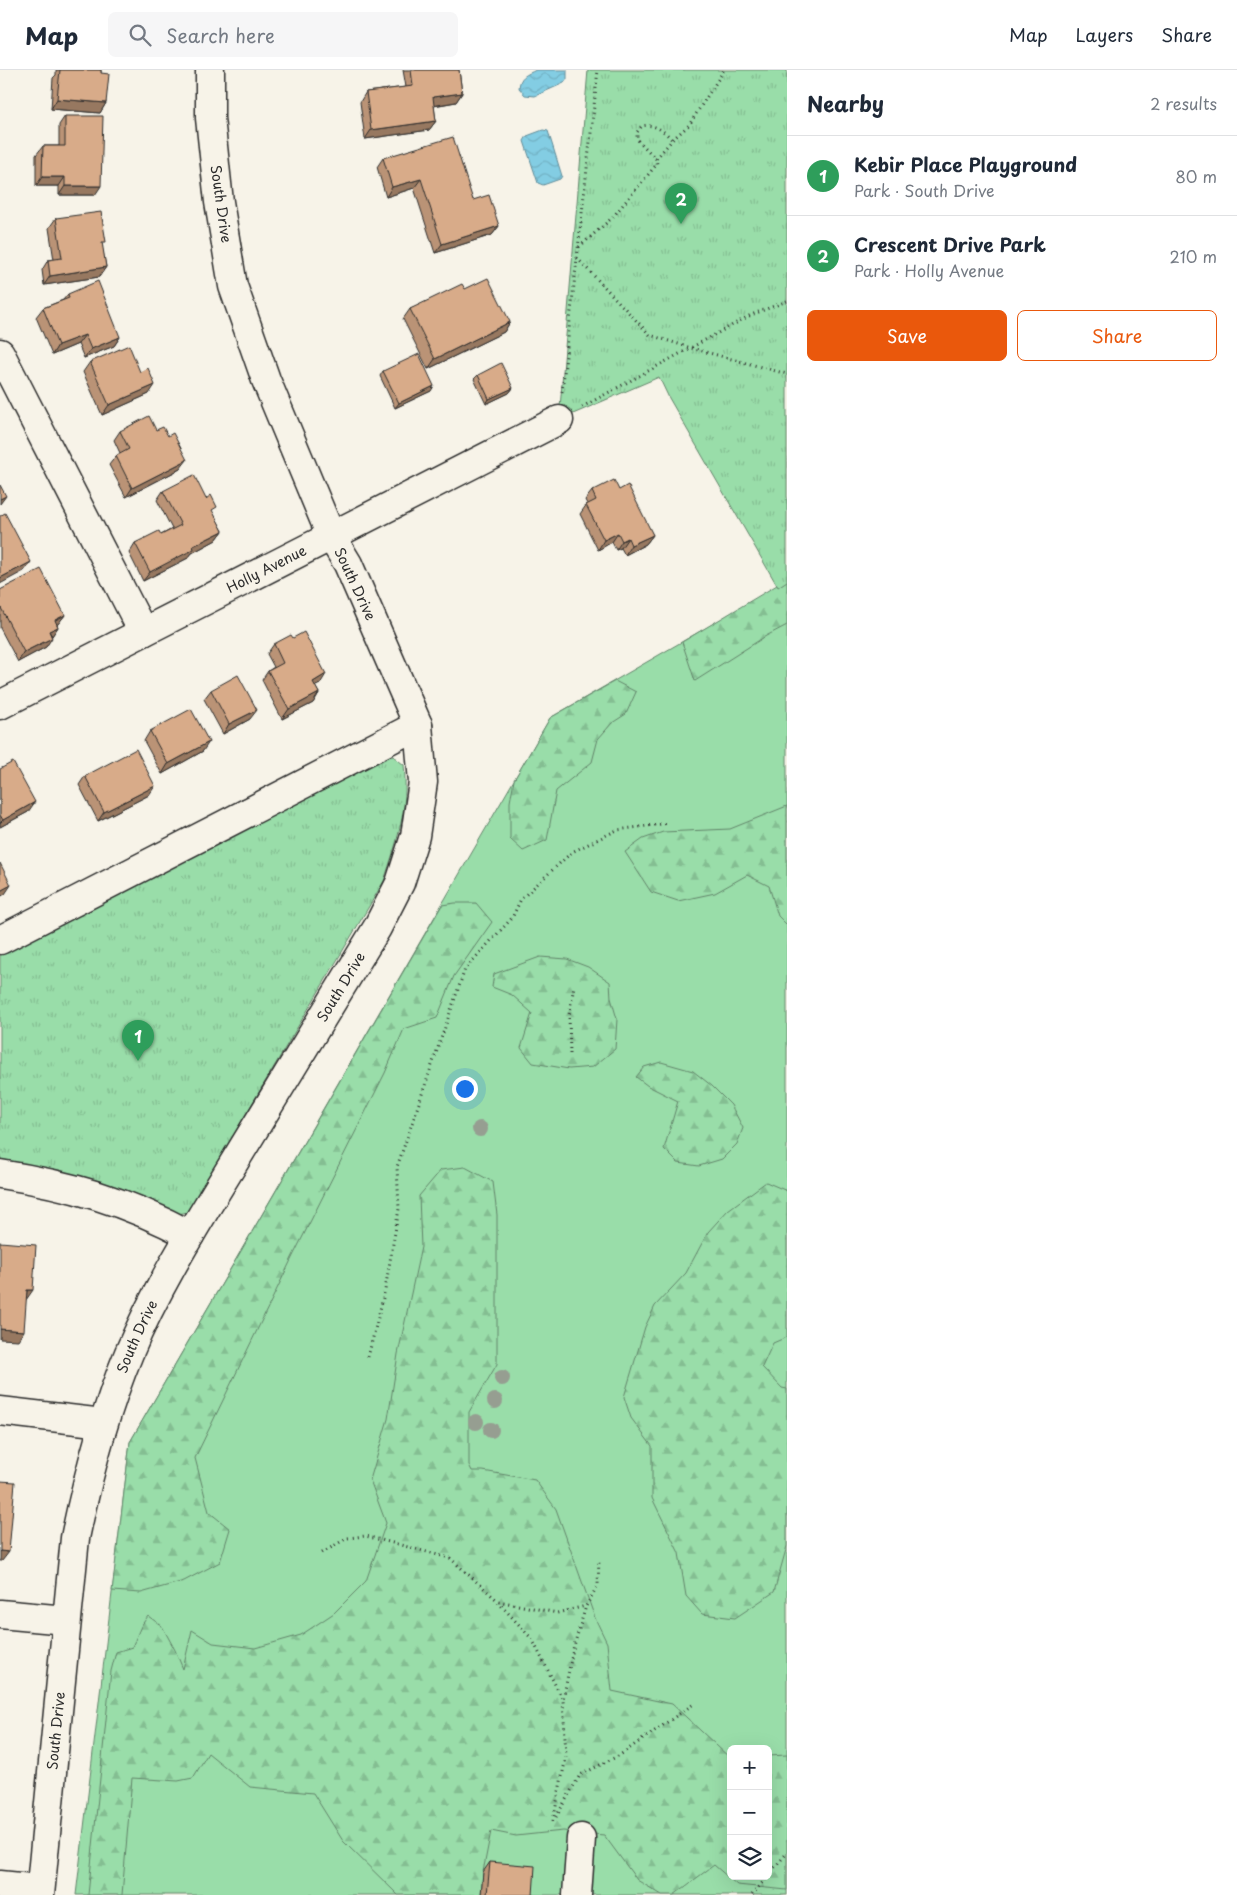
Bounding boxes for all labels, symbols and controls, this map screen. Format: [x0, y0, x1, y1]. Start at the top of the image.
search box [108, 12, 458, 57]
text: Map [25, 17, 78, 53]
icon: search [126, 21, 154, 49]
text: Search here [166, 21, 275, 49]
text: Map [1009, 21, 1048, 48]
text: Layers [1076, 21, 1133, 48]
text: Share [1161, 21, 1212, 48]
text: Nearby [807, 87, 884, 119]
text: 2 results [1150, 91, 1217, 115]
text: Kebir Place Playground [854, 150, 1077, 178]
street label: South Drive [206, 164, 237, 244]
text: 1 [819, 164, 827, 188]
text: 80 m [1175, 164, 1217, 188]
text: Park · South Drive [854, 178, 995, 202]
pin: 2 [665, 183, 697, 224]
text: Crescent Drive Park [854, 230, 1046, 258]
text: 2 [817, 244, 829, 268]
text: 210 m [1169, 244, 1217, 268]
text: Park · Holly Avenue [854, 258, 1004, 282]
button: Save [807, 310, 1007, 361]
button: Share [1017, 310, 1217, 361]
street label: Holly Avenue [222, 539, 310, 598]
street label: South Drive [329, 544, 381, 624]
street label: South Drive [311, 948, 370, 1026]
pin: 1 [122, 1020, 154, 1061]
your location [452, 1076, 478, 1102]
street label: South Drive [111, 1296, 162, 1376]
street label: South Drive [41, 1691, 70, 1771]
map controls [727, 1745, 772, 1880]
button: + [727, 1745, 772, 1790]
button: − [727, 1790, 772, 1835]
button: layers [727, 1835, 772, 1880]

